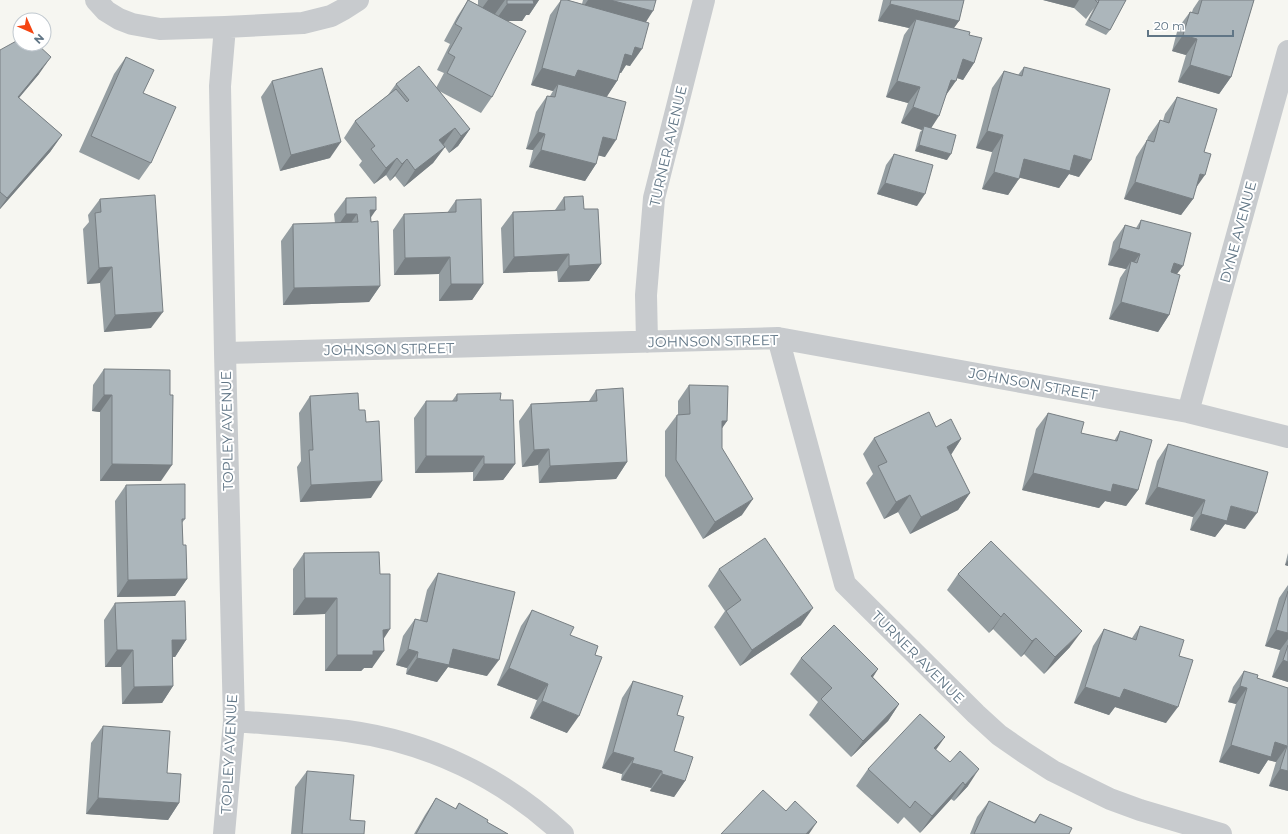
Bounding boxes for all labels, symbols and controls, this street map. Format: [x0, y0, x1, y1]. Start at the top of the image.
north arrow [12, 12, 52, 52]
scale bar [1148, 12, 1233, 38]
text: 20 m [1154, 18, 1185, 33]
text: N [31, 31, 47, 47]
street label: TURNER AVENUE [645, 84, 691, 208]
street label: DYNE AVENUE [1216, 179, 1260, 285]
street label: JOHNSON STREET [647, 331, 778, 351]
street label: JOHNSON STREET [323, 339, 454, 359]
street label: JOHNSON STREET [966, 364, 1099, 404]
street label: TOPLEY AVENUE [217, 371, 237, 491]
street label: TURNER AVENUE [868, 607, 968, 707]
street label: TOPLEY AVENUE [217, 694, 241, 814]

